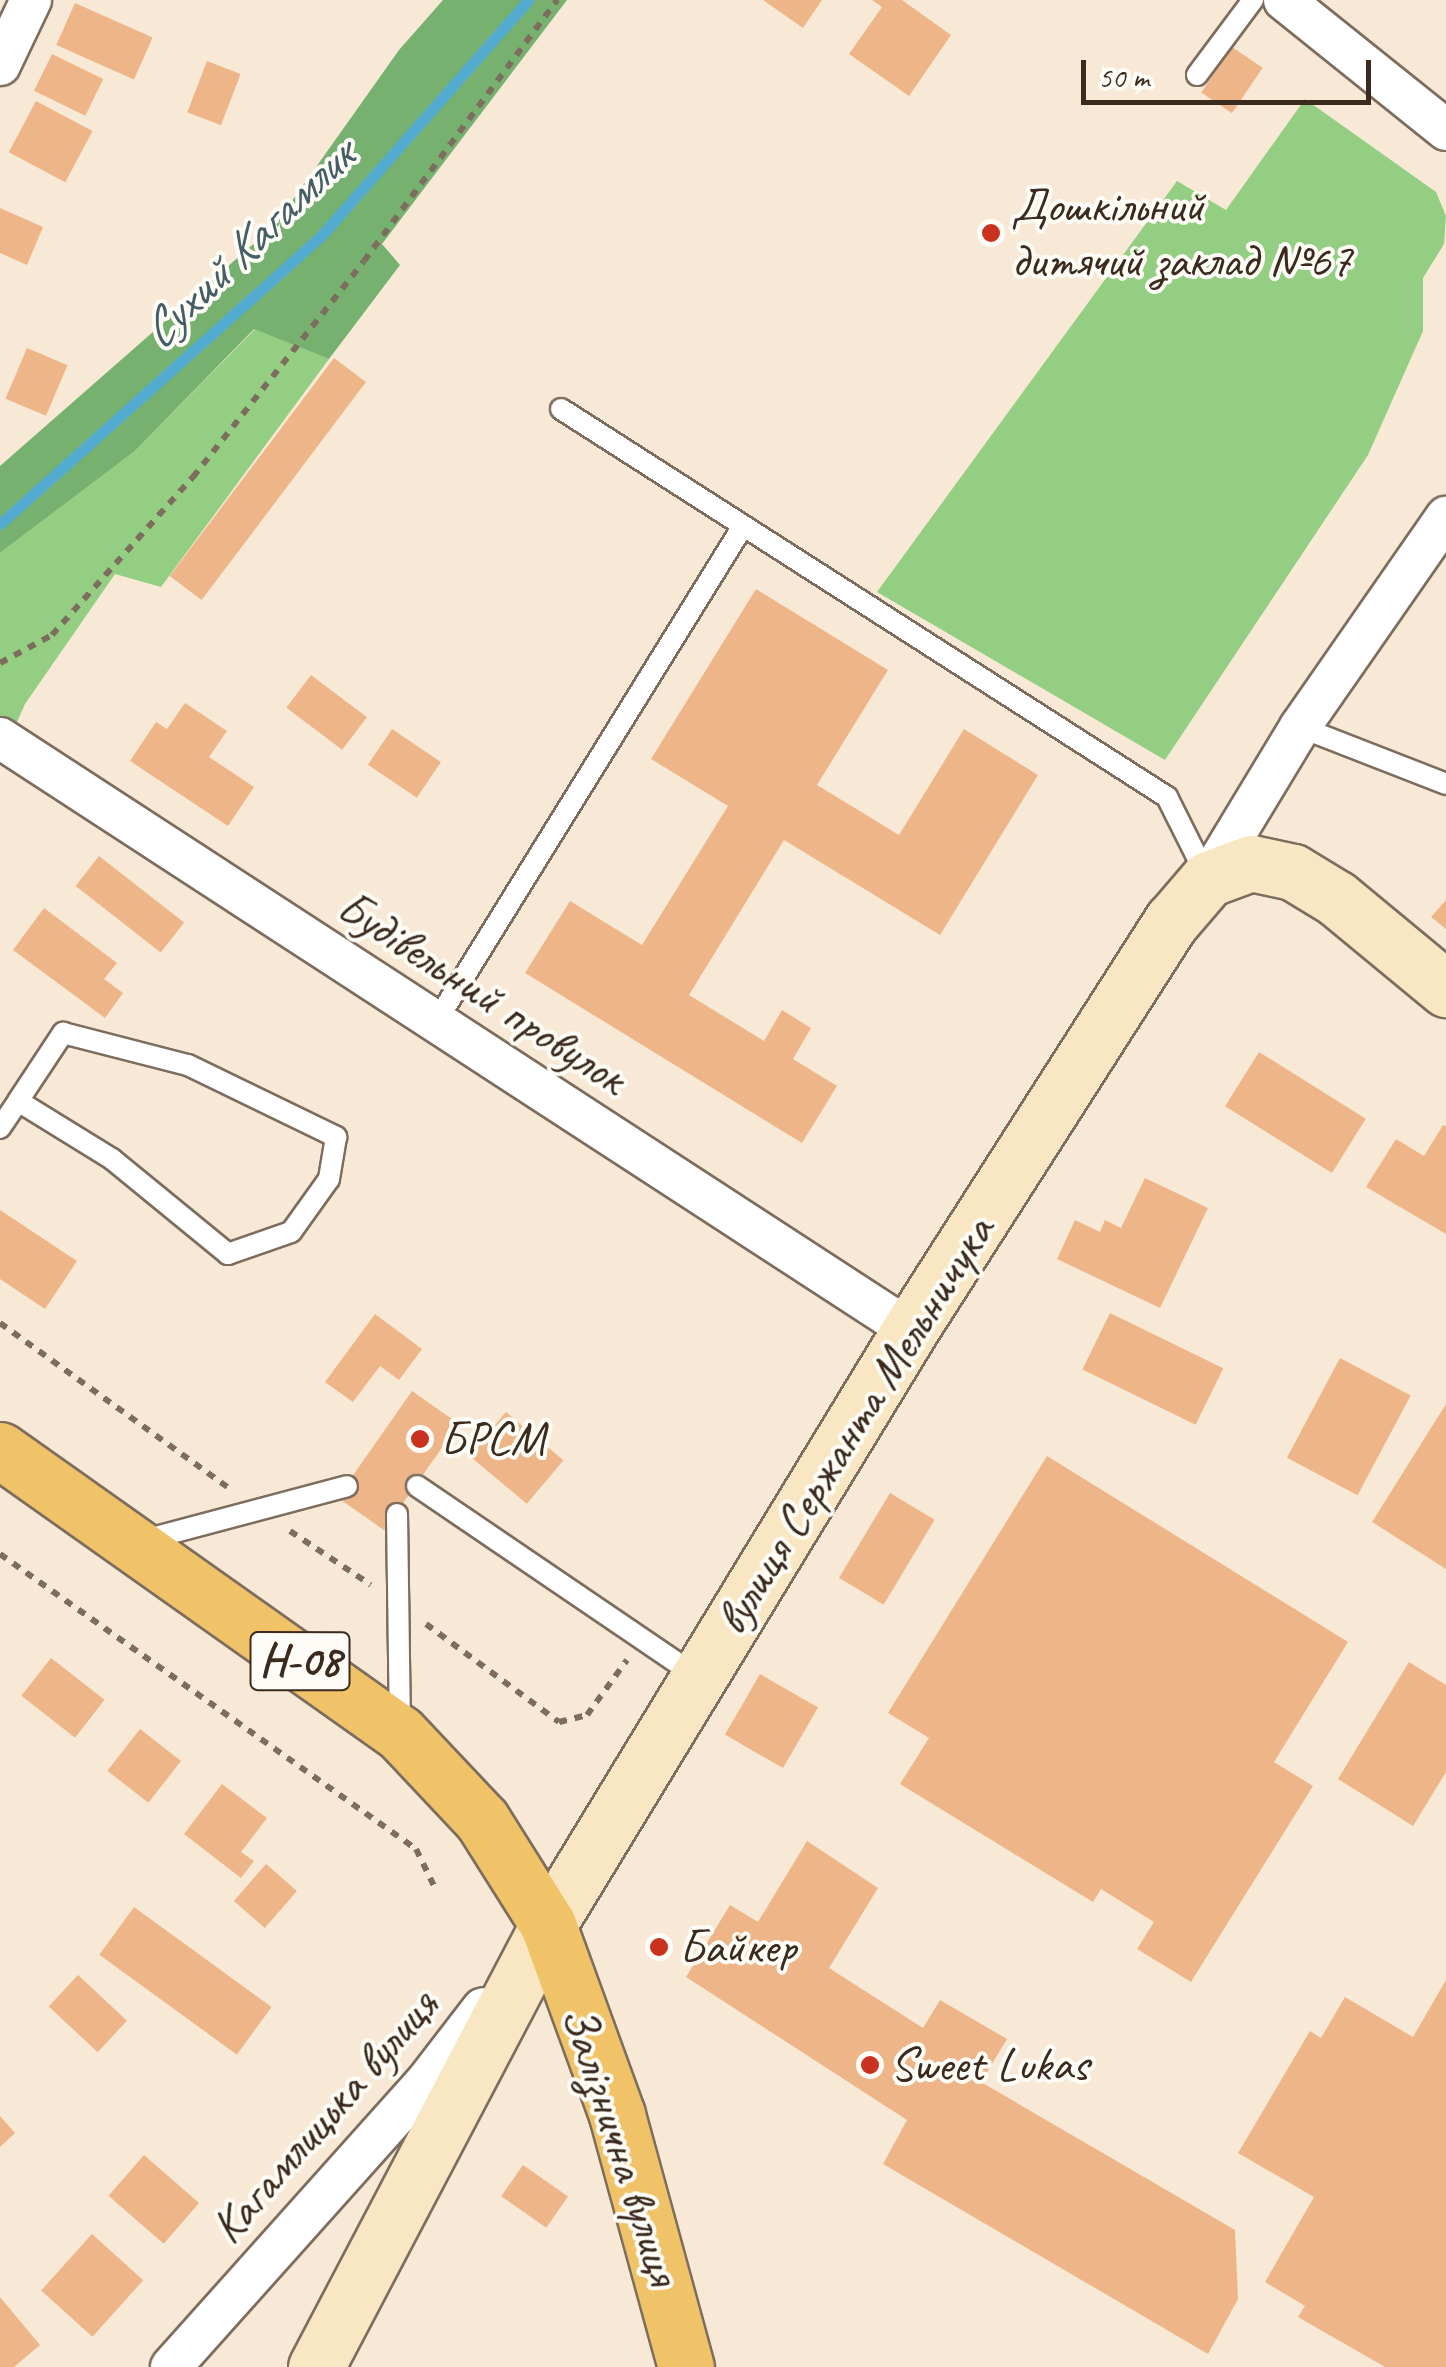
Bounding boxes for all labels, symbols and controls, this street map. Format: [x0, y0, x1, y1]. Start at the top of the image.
scale bar [1086, 40, 1376, 102]
text: 50 m [1098, 58, 1149, 96]
water label: Сухий Кагамлик [128, 127, 366, 361]
place label: Дошкільний дитячий заклад №67 [1011, 176, 1352, 289]
marker: Дошкільний дитячий заклад №67 [980, 222, 1002, 244]
street label: Будівельний провулок [327, 877, 637, 1107]
street label: вулиця Сержанта Мельничука [702, 1206, 1006, 1644]
place label: БРСМ [440, 1410, 545, 1468]
marker: БРСМ [409, 1428, 431, 1450]
road number: Н-08 [248, 1621, 352, 1701]
place label: Байкер [679, 1918, 796, 1976]
marker: Байкер [648, 1936, 670, 1958]
street label: Кагамлицька вулиця [197, 1976, 451, 2256]
street label: Залізнична вулиця [548, 1997, 694, 2293]
place label: Sweet Lukas [890, 2036, 1085, 2094]
marker: Sweet Lukas [859, 2054, 881, 2076]

